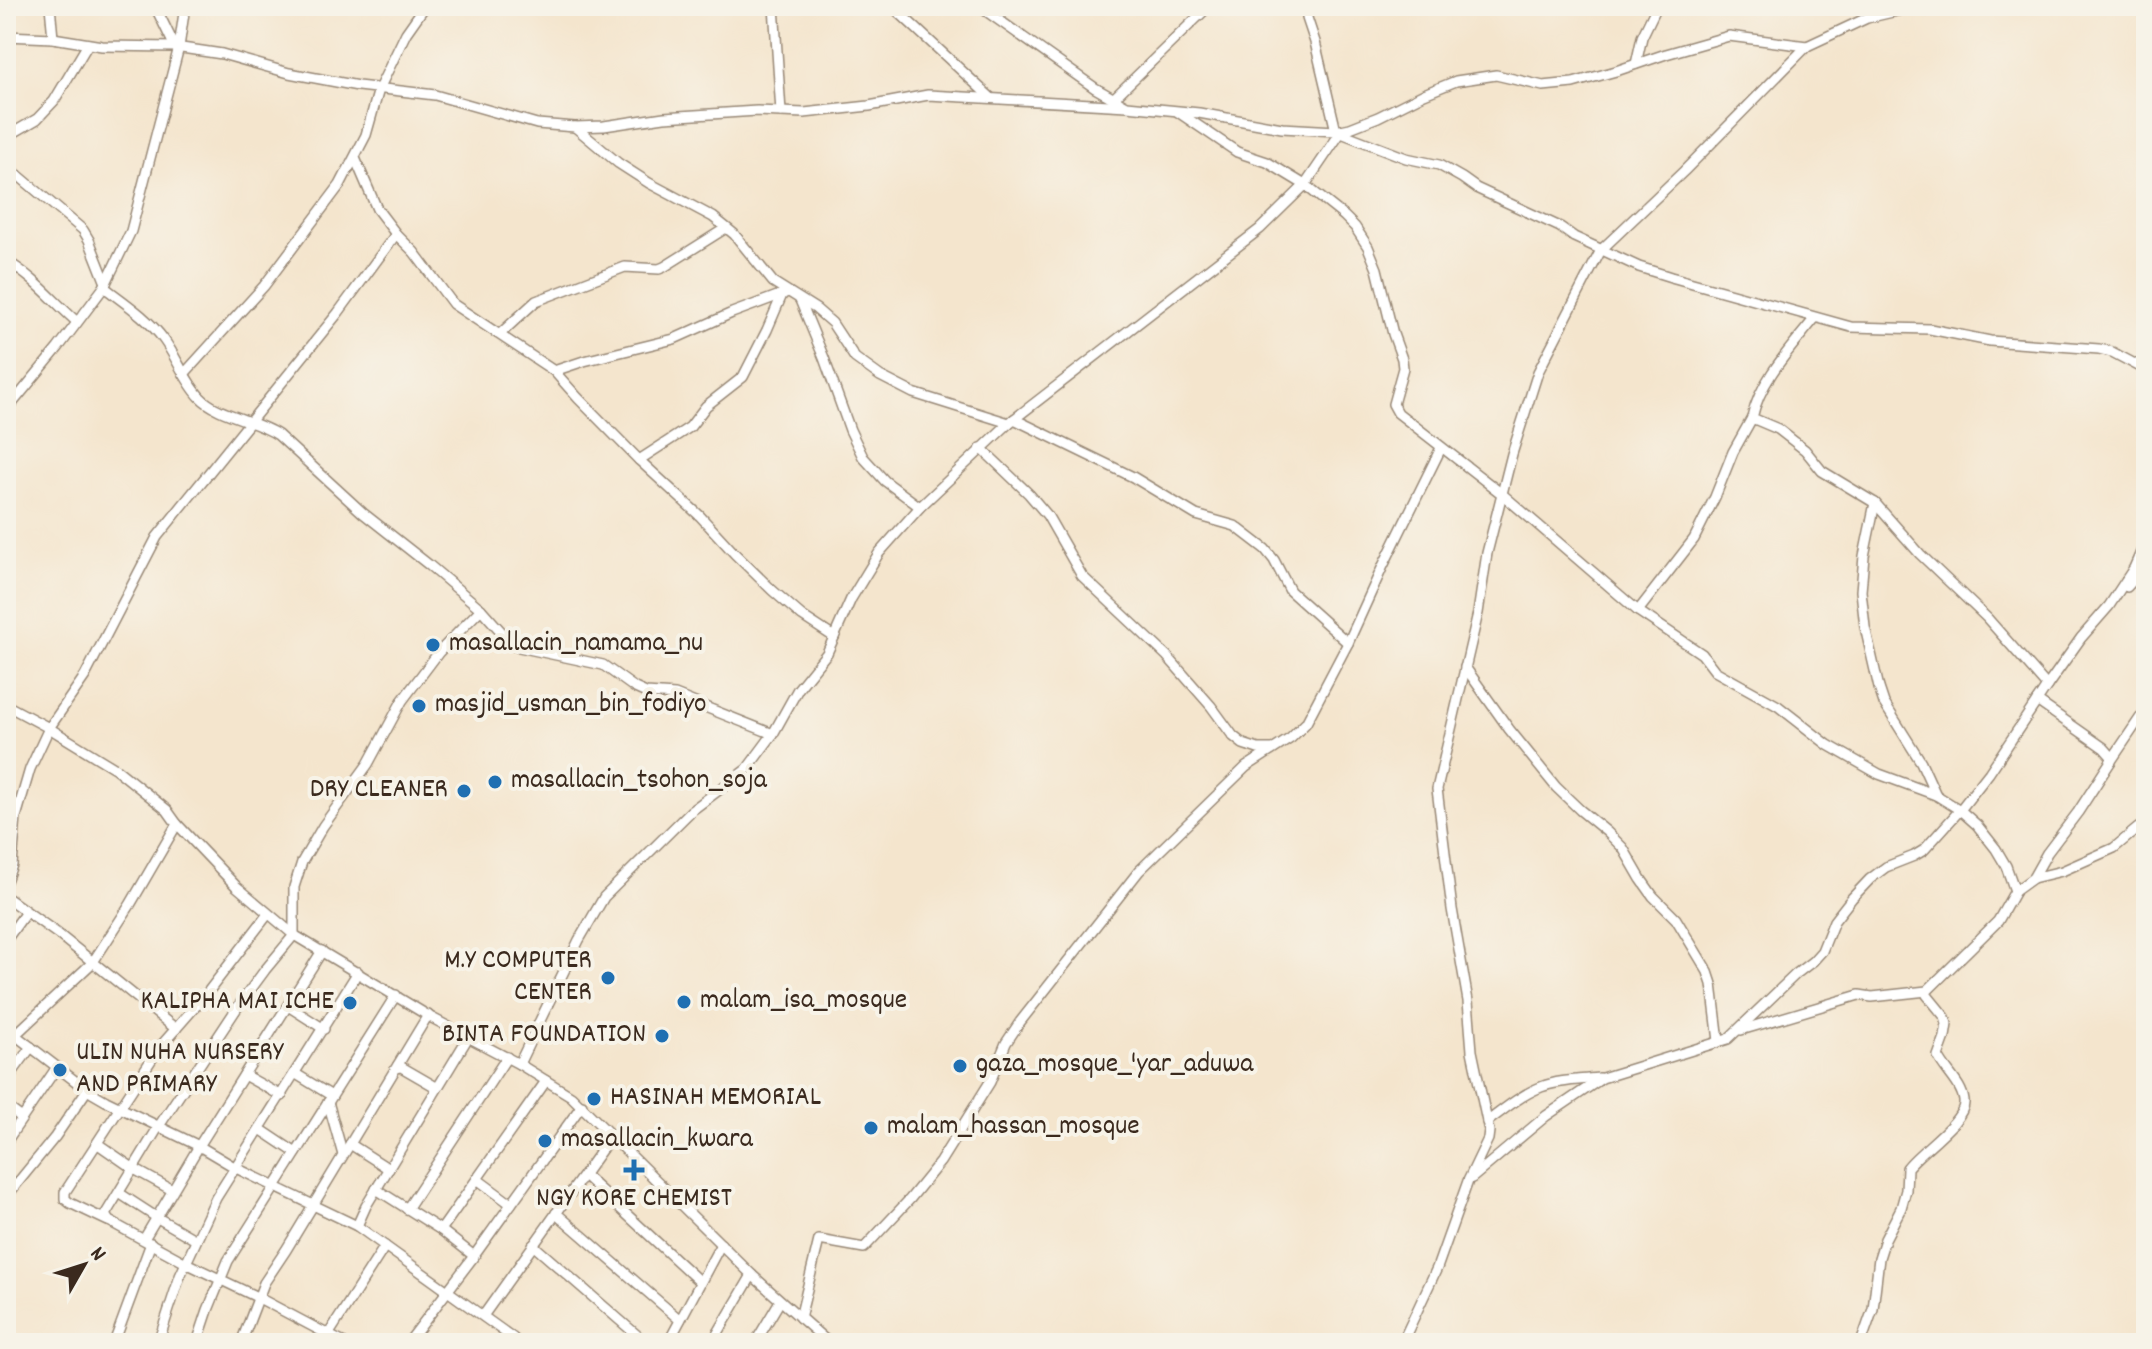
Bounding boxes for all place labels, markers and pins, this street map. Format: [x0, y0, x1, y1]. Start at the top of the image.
place label: masallacin_namama_nu [449, 625, 703, 665]
marker: masallacin_namama_nu [424, 636, 442, 654]
place label: masjid_usman_bin_fodiyo [435, 686, 706, 726]
marker: masjid_usman_bin_fodiyo [410, 697, 428, 715]
place label: masallacin_tsohon_soja [511, 762, 768, 802]
place label: DRY CLEANER [310, 771, 448, 811]
marker: masallacin_tsohon_soja [486, 773, 504, 791]
marker: DRY CLEANER [455, 782, 473, 800]
place label: M.Y COMPUTER CENTER [444, 942, 592, 1014]
marker: M.Y COMPUTER CENTER [599, 969, 617, 987]
place label: malam_isa_mosque [700, 982, 907, 1022]
place label: KALIPHA MAI ICHE [141, 983, 334, 1023]
marker: malam_isa_mosque [675, 993, 693, 1011]
marker: KALIPHA MAI ICHE [341, 994, 359, 1012]
place label: BINTA FOUNDATION [442, 1016, 646, 1056]
marker: BINTA FOUNDATION [653, 1027, 671, 1045]
place label: ULIN NUHA NURSERY AND PRIMARY [76, 1034, 284, 1106]
place label: gaza_mosque_'yar_aduwa [976, 1046, 1254, 1086]
marker: gaza_mosque_'yar_aduwa [951, 1057, 969, 1075]
marker: ULIN NUHA NURSERY AND PRIMARY [51, 1061, 69, 1079]
place label: HASINAH MEMORIAL [610, 1079, 821, 1119]
marker: HASINAH MEMORIAL [585, 1090, 603, 1108]
place label: malam_hassan_mosque [887, 1108, 1140, 1148]
marker: malam_hassan_mosque [862, 1119, 880, 1137]
place label: masallacin_kwara [561, 1121, 754, 1161]
marker: masallacin_kwara [536, 1132, 554, 1150]
marker: NGY KORE CHEMIST [625, 1161, 643, 1179]
place label: NGY KORE CHEMIST [536, 1180, 732, 1220]

